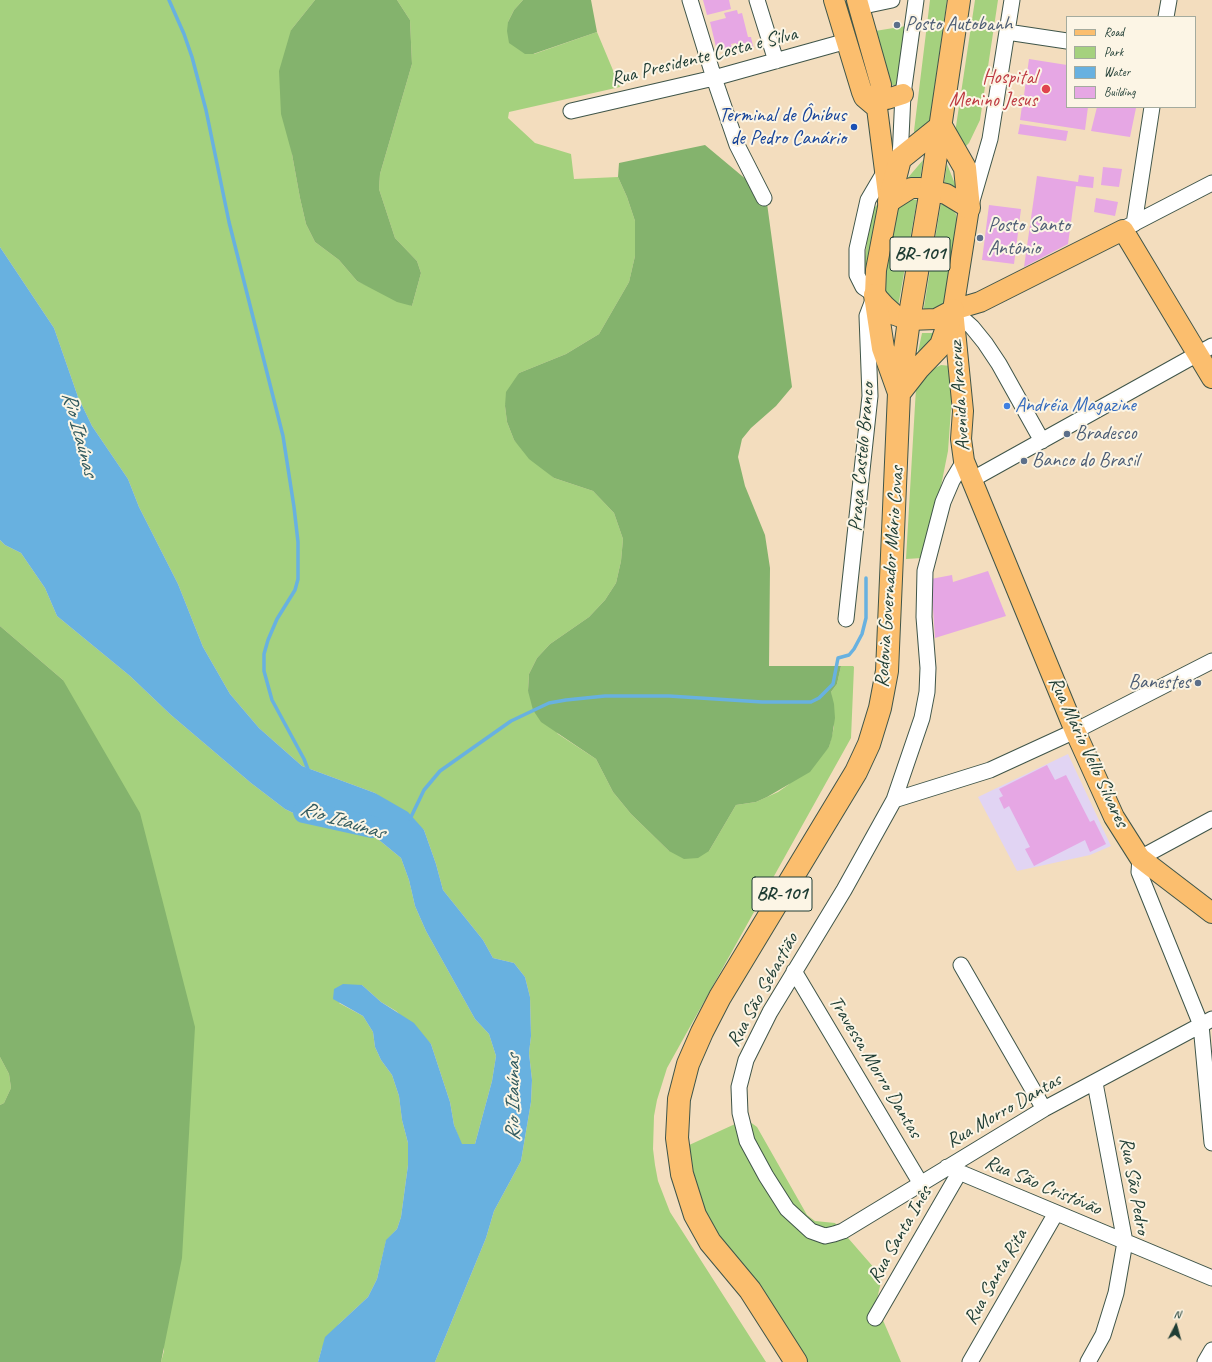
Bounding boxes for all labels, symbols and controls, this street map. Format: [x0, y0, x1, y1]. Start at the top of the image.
place label: Posto Autobanh [905, 13, 1012, 37]
legend [1066, 16, 1196, 108]
marker: Posto Autobanh [892, 20, 902, 30]
street label: Rua Presidente Costa e Silva [608, 22, 800, 92]
text: Road [1104, 24, 1124, 40]
text: Park [1104, 44, 1123, 60]
text: Water [1104, 64, 1130, 80]
place label: Hospital Menino Jesus [949, 66, 1037, 113]
marker: Hospital Menino Jesus [1040, 83, 1052, 95]
text: Building [1104, 84, 1136, 100]
place label: Terminal de Ônibus de Pedro Canário [719, 104, 846, 151]
marker: Terminal de Ônibus de Pedro Canário [849, 122, 859, 132]
place label: Posto Santo Antônio [988, 214, 1070, 261]
marker: Posto Santo Antônio [975, 233, 985, 243]
road number: BR-101 [890, 237, 950, 271]
street label: Avenida Aracruz [944, 340, 976, 452]
street label: Praça Castelo Branco [844, 382, 880, 532]
water label: Rio Itaúnas [56, 389, 102, 479]
place label: Andréia Magazine [1015, 394, 1136, 418]
marker: Andréia Magazine [1002, 401, 1012, 411]
place label: Bradesco [1075, 422, 1137, 446]
marker: Bradesco [1062, 429, 1072, 439]
place label: Banco do Brasil [1032, 449, 1139, 473]
marker: Banco do Brasil [1019, 456, 1029, 466]
street label: Rodovia Governador Mário Covas [870, 465, 910, 689]
place label: Banestes [1129, 671, 1190, 695]
street label: Rua Mário Vello Silvares [1043, 673, 1133, 831]
marker: Banestes [1193, 678, 1203, 688]
water label: Rio Itaúnas [297, 796, 387, 846]
road number: BR-101 [752, 877, 812, 911]
street label: Rua São Sebastião [722, 929, 804, 1051]
street label: Travessa Morro Dantas [823, 992, 927, 1142]
water label: Rio Itaúnas [500, 1055, 526, 1141]
street label: Rua Morro Dantas [942, 1068, 1066, 1154]
street label: Rua São Pedro [1114, 1136, 1154, 1236]
street label: Rua São Cristóvão [981, 1151, 1105, 1221]
street label: Rua Santa Inês [863, 1183, 937, 1287]
street label: Rua Santa Rita [959, 1225, 1033, 1329]
north arrow [1156, 1306, 1196, 1346]
text: N [1173, 1307, 1181, 1321]

